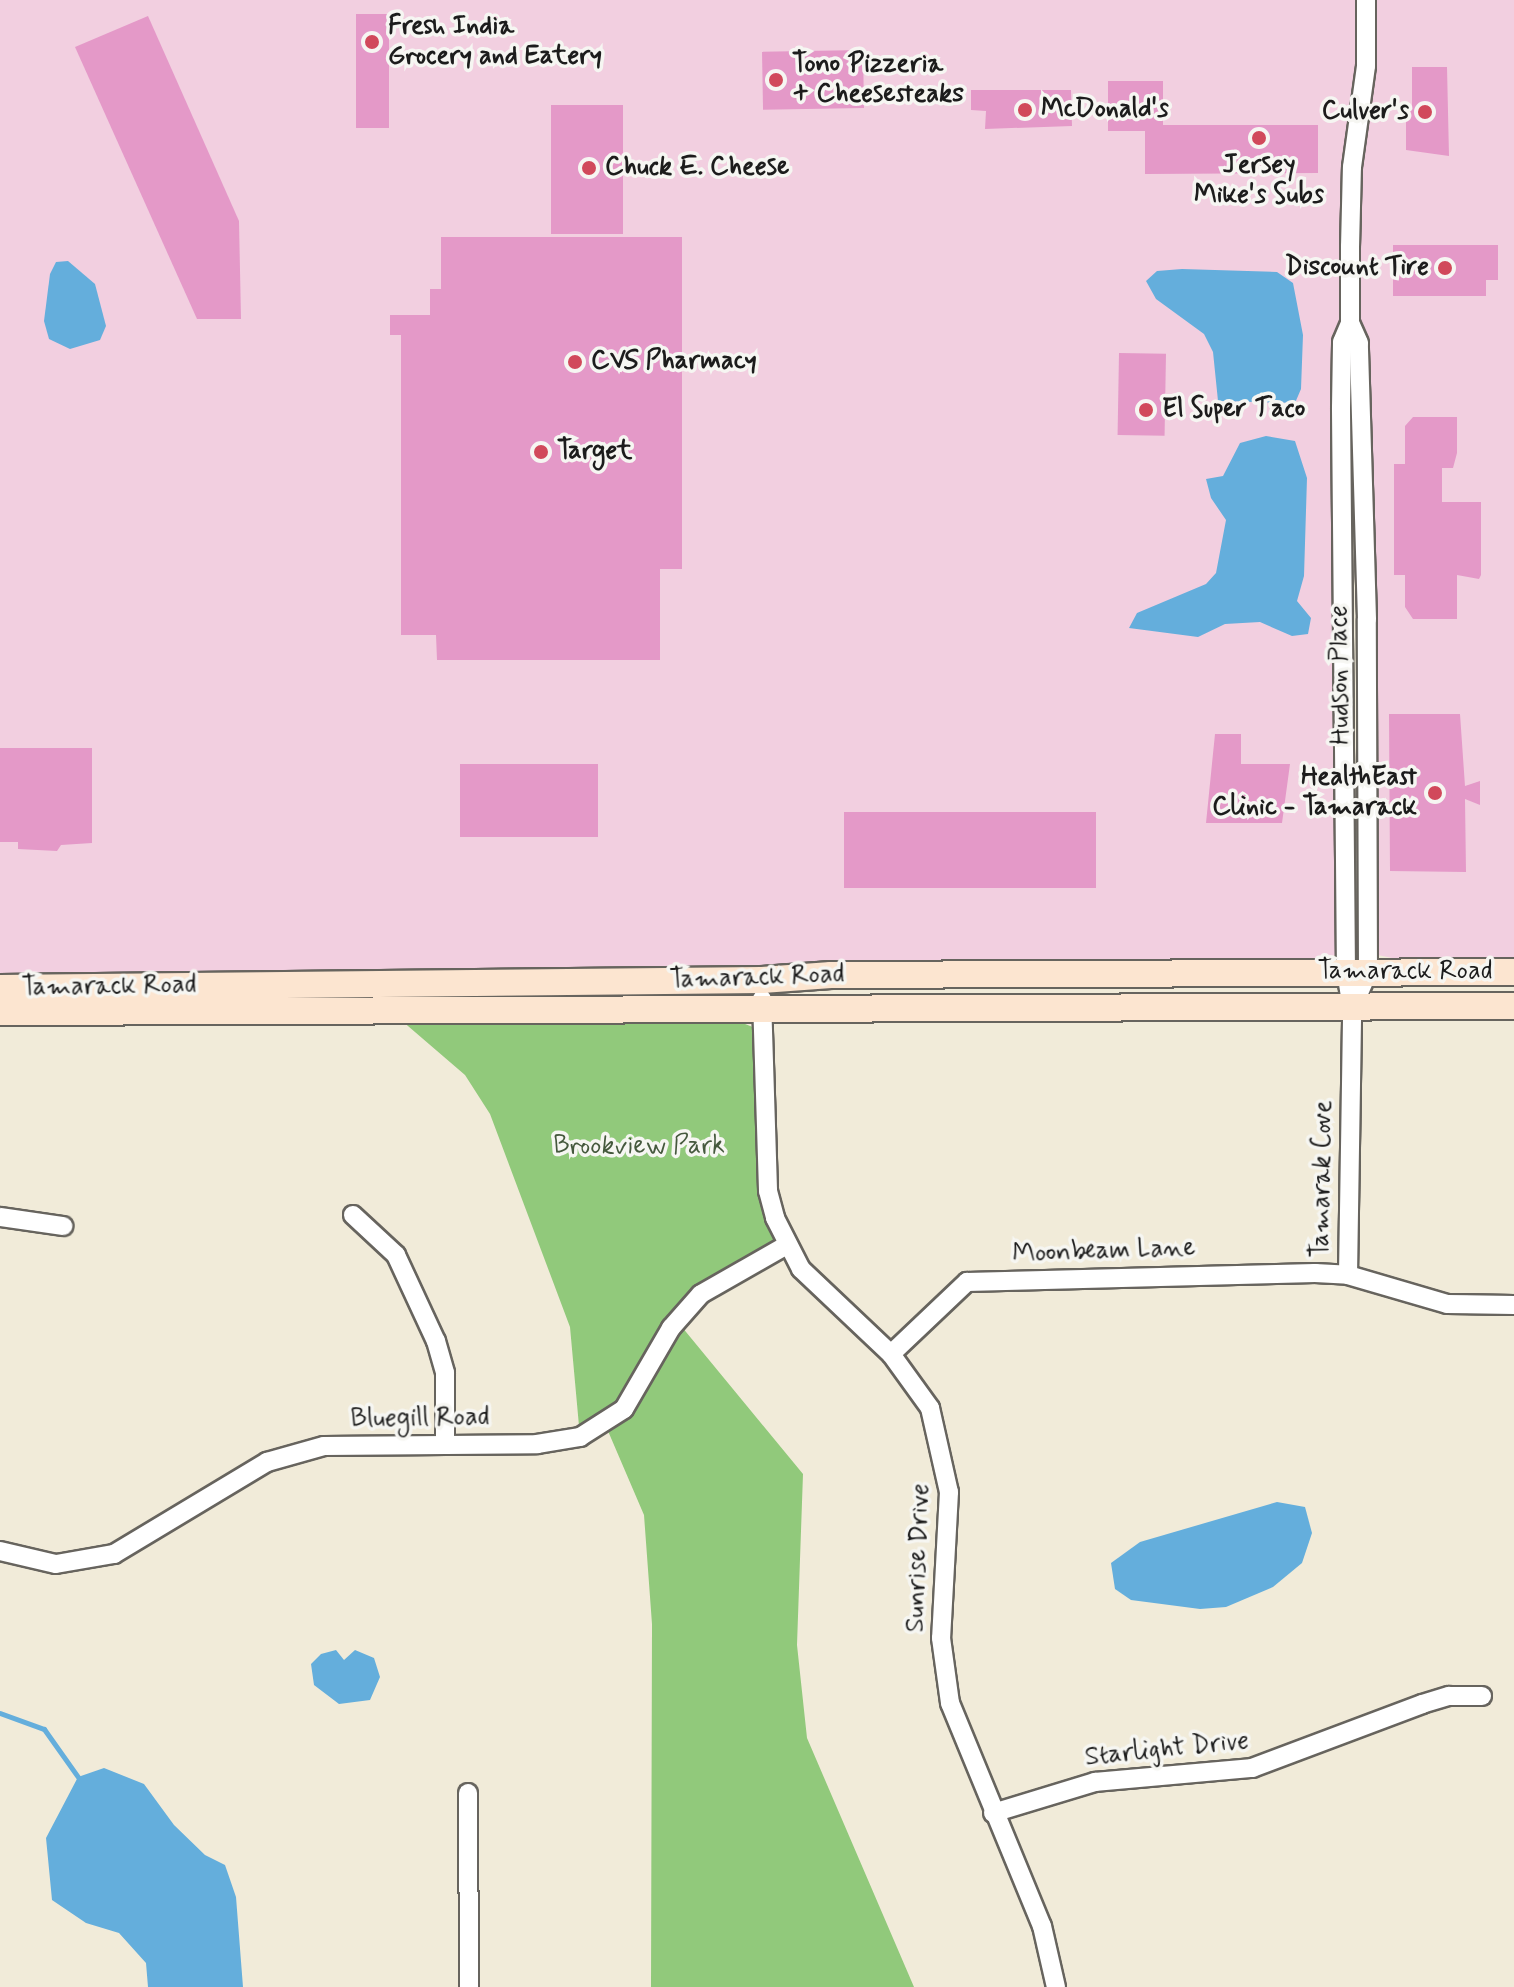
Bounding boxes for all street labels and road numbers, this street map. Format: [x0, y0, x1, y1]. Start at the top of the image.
street label: Hudson Place [1324, 605, 1358, 745]
street label: Tamarack Road [1318, 956, 1492, 988]
street label: Tamarack Road [670, 959, 844, 997]
street label: Tamarack Road [22, 970, 196, 1004]
street label: Tamarak Cove [1306, 1098, 1340, 1260]
street label: Moonbeam Lane [1013, 1233, 1195, 1271]
street label: Bluegill Road [351, 1402, 489, 1436]
street label: Sunrise Drive [901, 1484, 937, 1632]
street label: Starlight Drive [1083, 1726, 1251, 1774]

